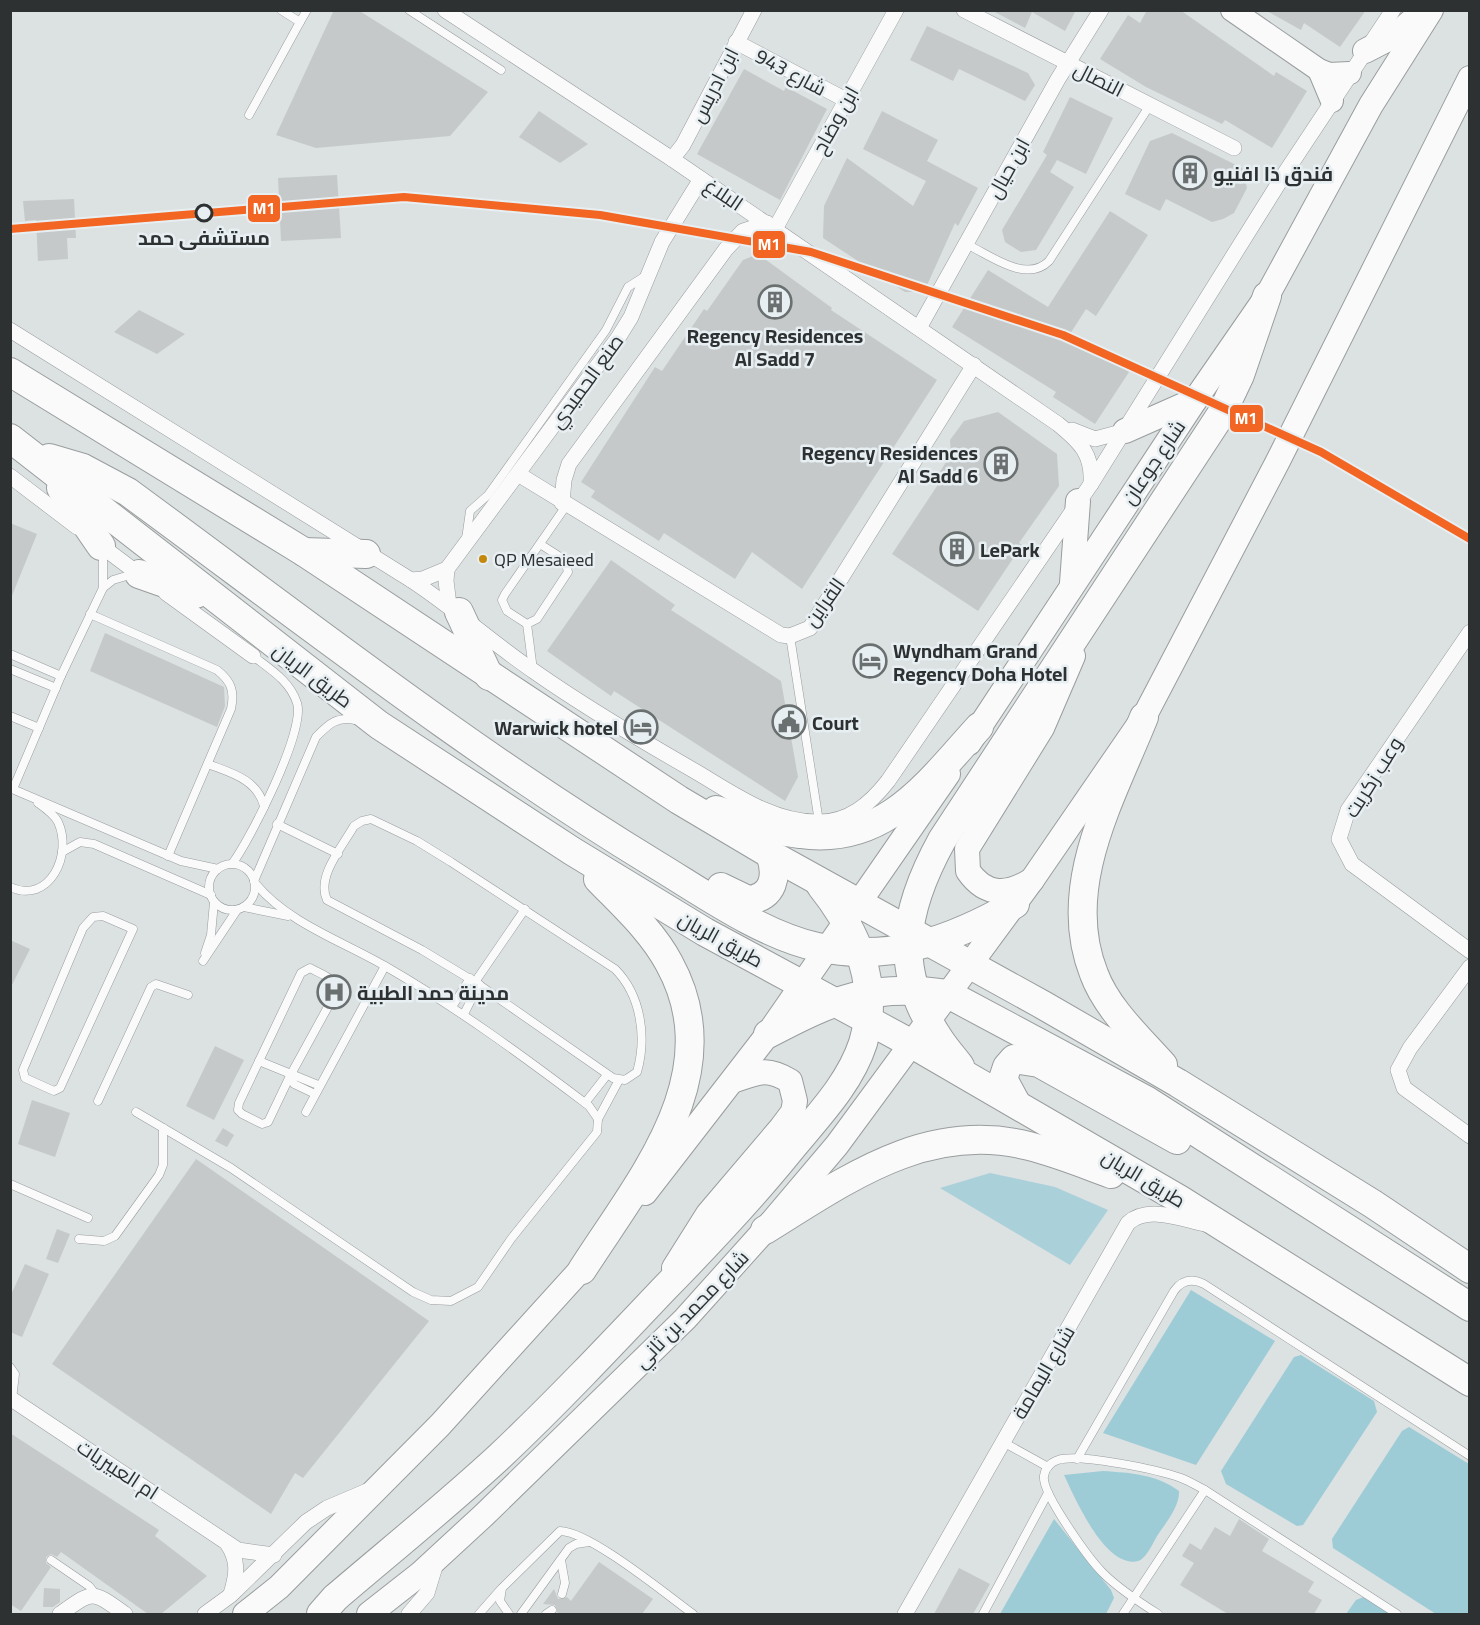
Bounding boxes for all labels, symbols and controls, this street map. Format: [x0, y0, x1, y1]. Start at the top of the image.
street label: شارع 943 [748, 38, 834, 106]
street label: ابن ادريس [679, 40, 749, 130]
street label: النصال [1067, 50, 1131, 108]
street label: ابن وضاح [801, 79, 869, 161]
street label: ابن حيال [976, 130, 1040, 206]
building icon: فندق ذا افنيو [1172, 155, 1208, 191]
place label: فندق ذا افنيو [1213, 155, 1333, 192]
street label: البلاغ [697, 167, 751, 221]
text: M1 [253, 193, 275, 223]
line badge: M1 [247, 194, 281, 223]
marker: مستشفى حمد [195, 204, 213, 222]
place label: مستشفى حمد [138, 219, 270, 256]
text: M1 [758, 229, 780, 259]
line badge: M1 [752, 230, 786, 259]
building icon: Regency Residences Al Sadd 7 [757, 284, 793, 320]
place label: Regency Residences Al Sadd 7 [687, 317, 863, 377]
street label: صنع الحميدي [539, 326, 633, 436]
text: M1 [1235, 403, 1257, 433]
line badge: M1 [1229, 404, 1264, 433]
street label: شارع جوعان [1111, 411, 1195, 513]
place label: Regency Residences Al Sadd 6 [802, 434, 978, 494]
building icon: Regency Residences Al Sadd 6 [983, 446, 1019, 482]
building icon: LePark [939, 531, 975, 567]
place label: LePark [980, 531, 1040, 568]
place label: QP Mesaieed [494, 543, 594, 576]
marker: QP Mesaieed [477, 553, 489, 565]
street label: القراين [793, 569, 855, 635]
street label: طريق الريان [265, 632, 361, 718]
place label: Wyndham Grand Regency Doha Hotel [893, 632, 1068, 692]
hotel icon: Wyndham Grand Regency Doha Hotel [852, 643, 888, 679]
public building icon: Court [771, 704, 807, 740]
place label: Court [812, 704, 859, 741]
place label: Warwick hotel [494, 709, 618, 746]
hotel icon: Warwick hotel [623, 709, 659, 745]
street label: وعب زكريت [1333, 729, 1413, 825]
street label: طريق الريان [671, 900, 771, 978]
hospital icon: مدينة حمد الطبية [316, 974, 352, 1010]
place label: مدينة حمد الطبية [357, 974, 509, 1011]
street label: طريق الريان [1095, 1138, 1193, 1218]
street label: شارع محمد بن ثاني [624, 1241, 758, 1377]
street label: شارع اليمامة [1001, 1318, 1085, 1426]
street label: ام العبيريات [69, 1428, 167, 1510]

